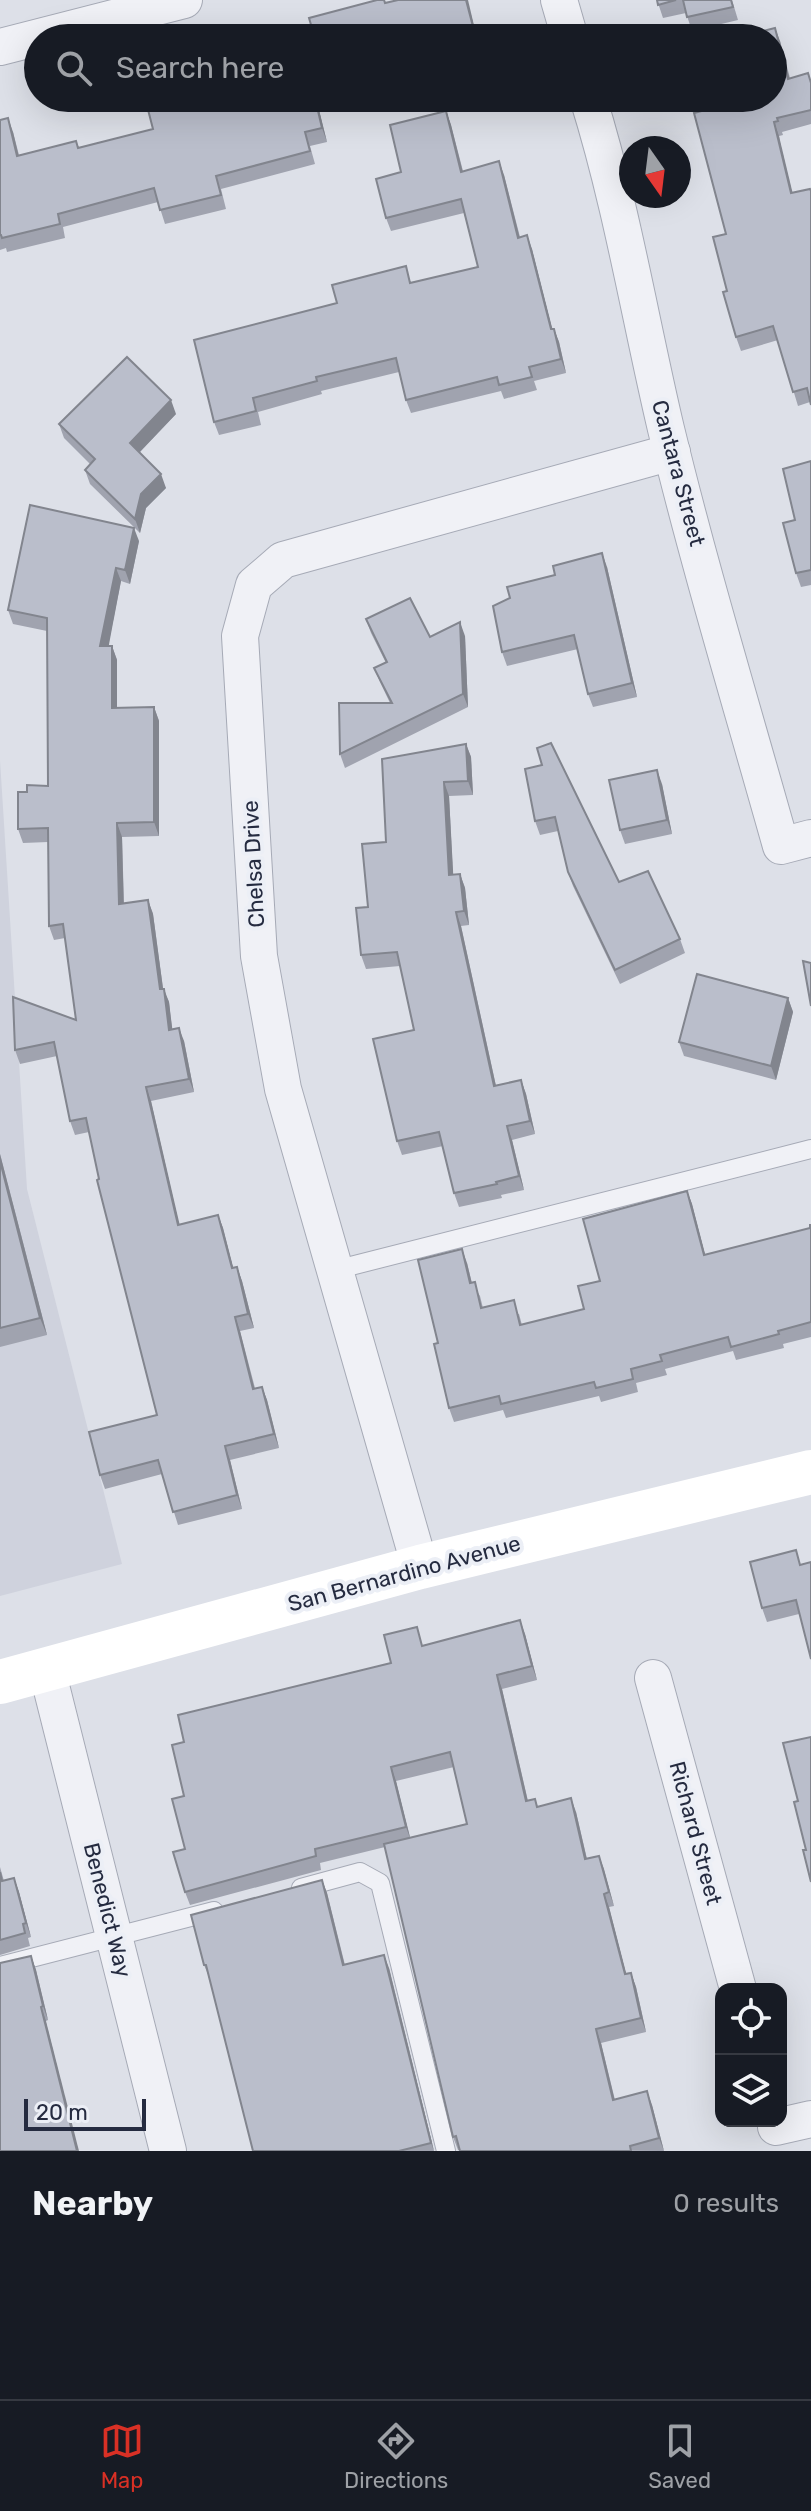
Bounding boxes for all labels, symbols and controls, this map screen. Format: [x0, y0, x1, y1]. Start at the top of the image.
search box [24, 24, 787, 112]
icon: search [52, 46, 96, 90]
text: Search here [116, 50, 284, 86]
north arrow [619, 136, 691, 208]
street label: Cantara Street [646, 397, 711, 549]
street label: Chelsa Drive [237, 800, 270, 928]
street label: San Bernardino Avenue [285, 1529, 523, 1618]
street label: Richard Street [663, 1758, 728, 1908]
street label: Benedict Way [78, 1840, 137, 1980]
map controls [715, 1983, 787, 2127]
button: locate [715, 1983, 787, 2055]
button: layers [715, 2055, 787, 2127]
scale bar [24, 2095, 146, 2131]
text: 20 m [36, 2099, 88, 2126]
text: Nearby [32, 2183, 153, 2224]
text: 0 results [673, 2188, 779, 2219]
tab: Map [100, 2419, 144, 2494]
tab: Directions [344, 2419, 448, 2494]
tab: Saved [648, 2419, 711, 2494]

